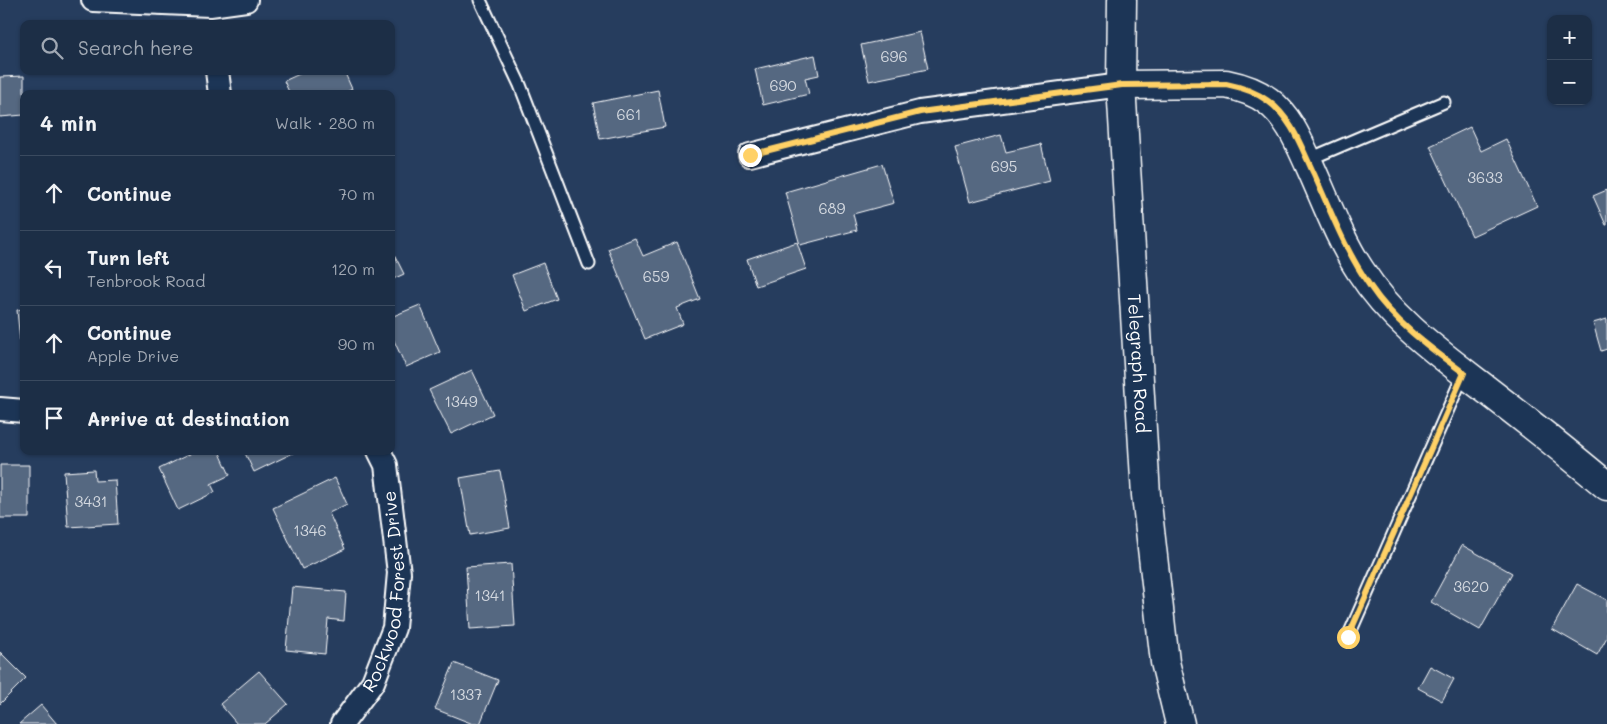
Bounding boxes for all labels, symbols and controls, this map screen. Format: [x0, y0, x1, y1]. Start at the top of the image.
map controls [1547, 15, 1592, 105]
button: + [1547, 15, 1592, 60]
search box [20, 20, 395, 75]
icon: search [38, 34, 66, 62]
text: Search here [78, 35, 194, 60]
house number: 696 [881, 46, 908, 66]
button: − [1547, 60, 1592, 105]
house number: 690 [769, 75, 797, 95]
house number: 661 [617, 104, 641, 124]
text: 4 min [40, 109, 97, 136]
text: Walk · 280 m [275, 112, 375, 133]
route end [739, 144, 762, 167]
house number: 695 [991, 156, 1017, 176]
house number: 3633 [1467, 167, 1503, 187]
icon: ahead [40, 179, 68, 207]
text: Continue [87, 181, 172, 206]
text: 70 m [338, 183, 375, 204]
house number: 689 [818, 198, 846, 218]
text: Turn left [87, 245, 170, 270]
icon: left [40, 254, 68, 282]
text: 120 m [331, 258, 375, 279]
house number: 659 [643, 266, 669, 286]
text: Tenbrook Road [87, 270, 205, 291]
street label: Telegraph Road [1123, 293, 1155, 434]
text: Continue [87, 320, 172, 345]
icon: ahead [40, 329, 68, 357]
text: 90 m [338, 333, 375, 354]
text: Apple Drive [87, 345, 179, 366]
house number: 1349 [444, 391, 478, 411]
icon: arrive [40, 404, 68, 432]
text: Arrive at destination [87, 406, 290, 431]
street label: Rockwood Forest Drive [357, 490, 410, 697]
house number: 3431 [74, 491, 108, 511]
house number: 1346 [293, 520, 327, 540]
house number: 3620 [1453, 576, 1489, 596]
house number: 1341 [474, 585, 506, 605]
route start [1337, 626, 1360, 649]
house number: 1337 [450, 684, 482, 704]

